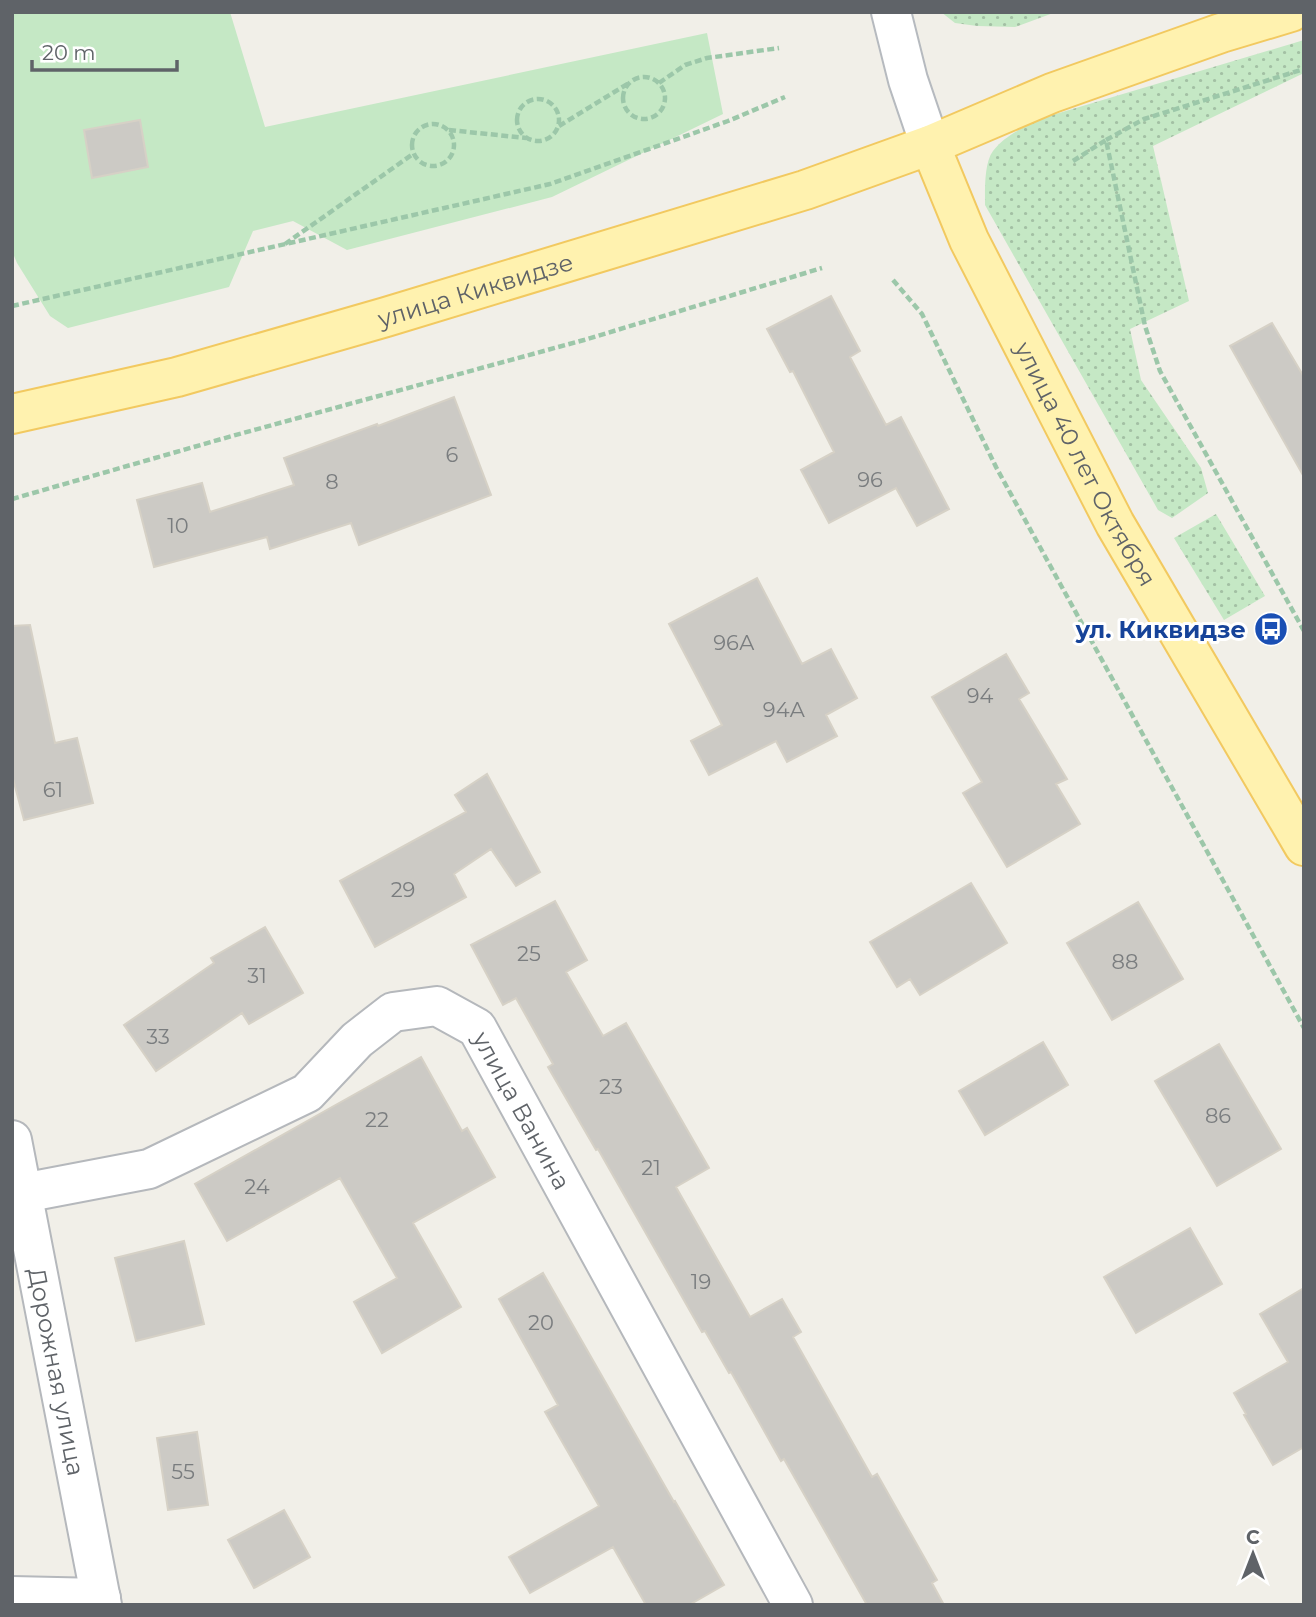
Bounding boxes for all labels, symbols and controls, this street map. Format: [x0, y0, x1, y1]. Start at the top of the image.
scale bar [32, 28, 177, 72]
text: 20 m [42, 40, 96, 65]
street label: улица Киквидзе [373, 247, 577, 333]
street label: улица 40 лет Октября [1009, 336, 1163, 591]
house number: 6 [446, 442, 459, 467]
house number: 96 [857, 467, 883, 492]
house number: 8 [325, 469, 339, 494]
house number: 10 [167, 513, 189, 538]
bus stop icon: ул. Киквидзе [1252, 610, 1290, 648]
place label: ул. Киквидзе [1075, 615, 1246, 644]
house number: 96А [713, 630, 755, 655]
house number: 94 [967, 683, 993, 708]
house number: 94А [763, 697, 806, 722]
house number: 61 [43, 777, 63, 802]
house number: 29 [391, 877, 415, 902]
house number: 25 [517, 941, 541, 966]
house number: 88 [1112, 949, 1138, 974]
house number: 31 [247, 963, 267, 988]
house number: 33 [146, 1024, 170, 1049]
street label: улица Ванина [467, 1025, 577, 1195]
house number: 23 [599, 1074, 623, 1099]
house number: 86 [1205, 1103, 1231, 1128]
house number: 22 [365, 1107, 389, 1132]
house number: 21 [641, 1155, 661, 1180]
house number: 24 [244, 1174, 270, 1199]
street label: Дорожная улица [23, 1265, 91, 1478]
house number: 19 [691, 1269, 711, 1294]
house number: 20 [528, 1310, 554, 1335]
house number: 55 [171, 1459, 195, 1484]
north arrow [1218, 1519, 1288, 1589]
text: С [1246, 1526, 1260, 1549]

